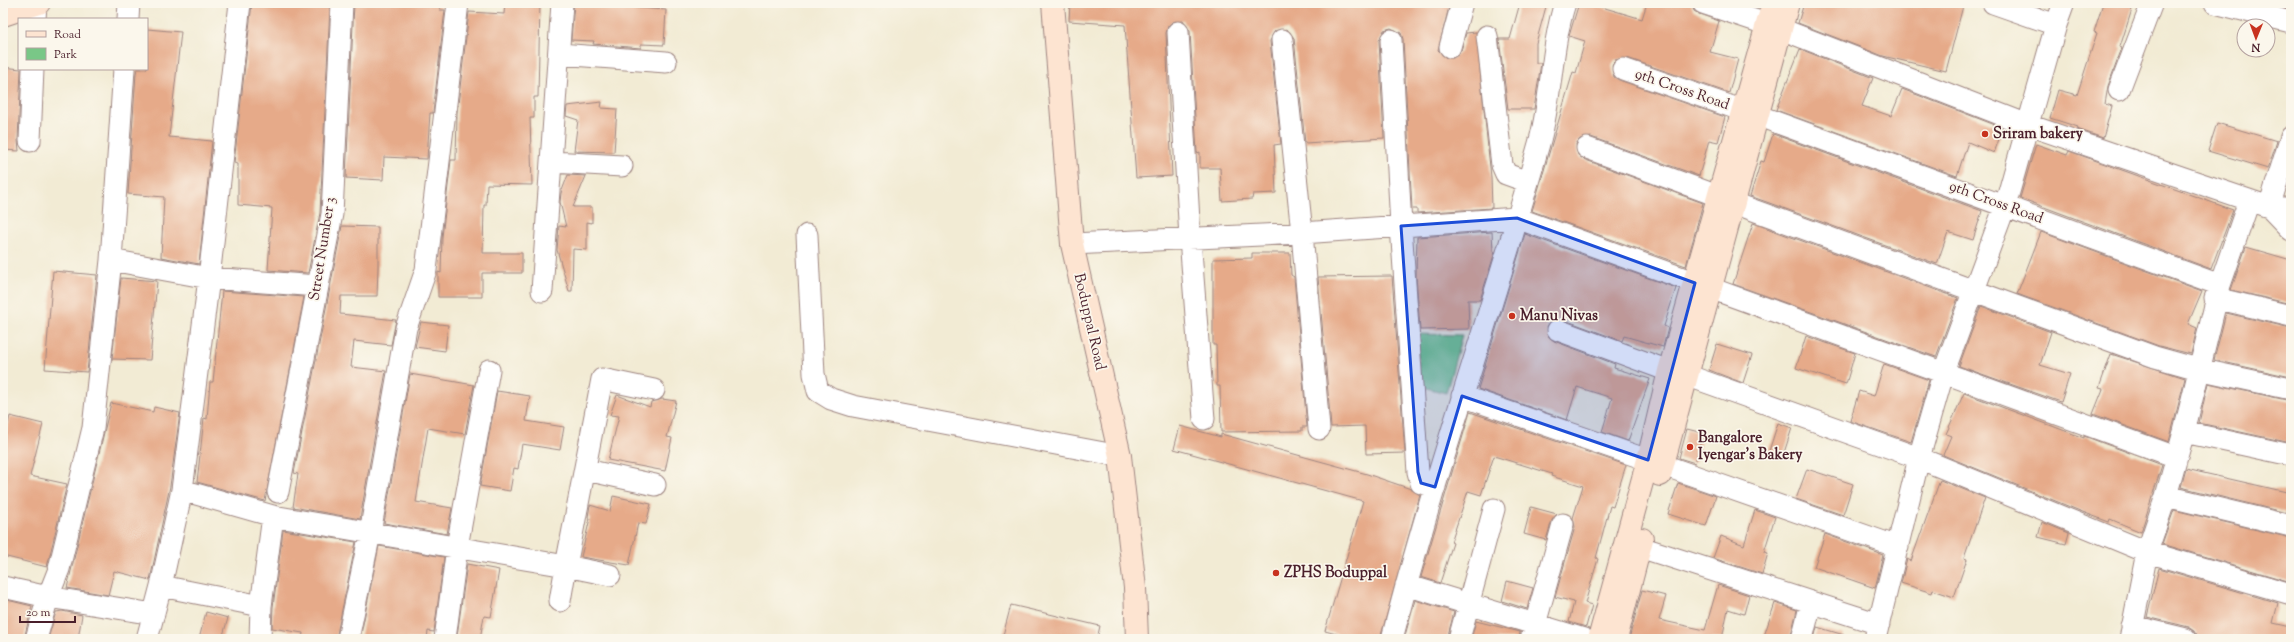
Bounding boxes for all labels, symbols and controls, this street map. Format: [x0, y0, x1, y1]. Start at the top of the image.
legend [18, 18, 148, 70]
north arrow [2236, 18, 2276, 58]
text: Road [54, 26, 81, 44]
text: N [2251, 39, 2261, 55]
text: Park [54, 46, 77, 64]
street label: 9th Cross Road [1632, 64, 1733, 116]
place label: Sriram bakery [1993, 124, 2084, 145]
marker: Sriram bakery [1980, 129, 1990, 139]
street label: 9th Cross Road [1946, 176, 2046, 230]
street label: Street Number 3 [304, 196, 342, 302]
street label: Boduppal Road [1068, 271, 1110, 373]
place label: Manu Nivas [1520, 306, 1598, 327]
marker: Manu Nivas [1507, 311, 1517, 321]
place label: Bangalore Iyengar's Bakery [1698, 428, 1803, 466]
marker: Bangalore Iyengar's Bakery [1685, 442, 1695, 452]
place label: ZPHS Boduppal [1284, 563, 1388, 584]
marker: ZPHS Boduppal [1271, 568, 1281, 578]
scale bar [20, 598, 75, 624]
text: 20 m [26, 604, 51, 622]

